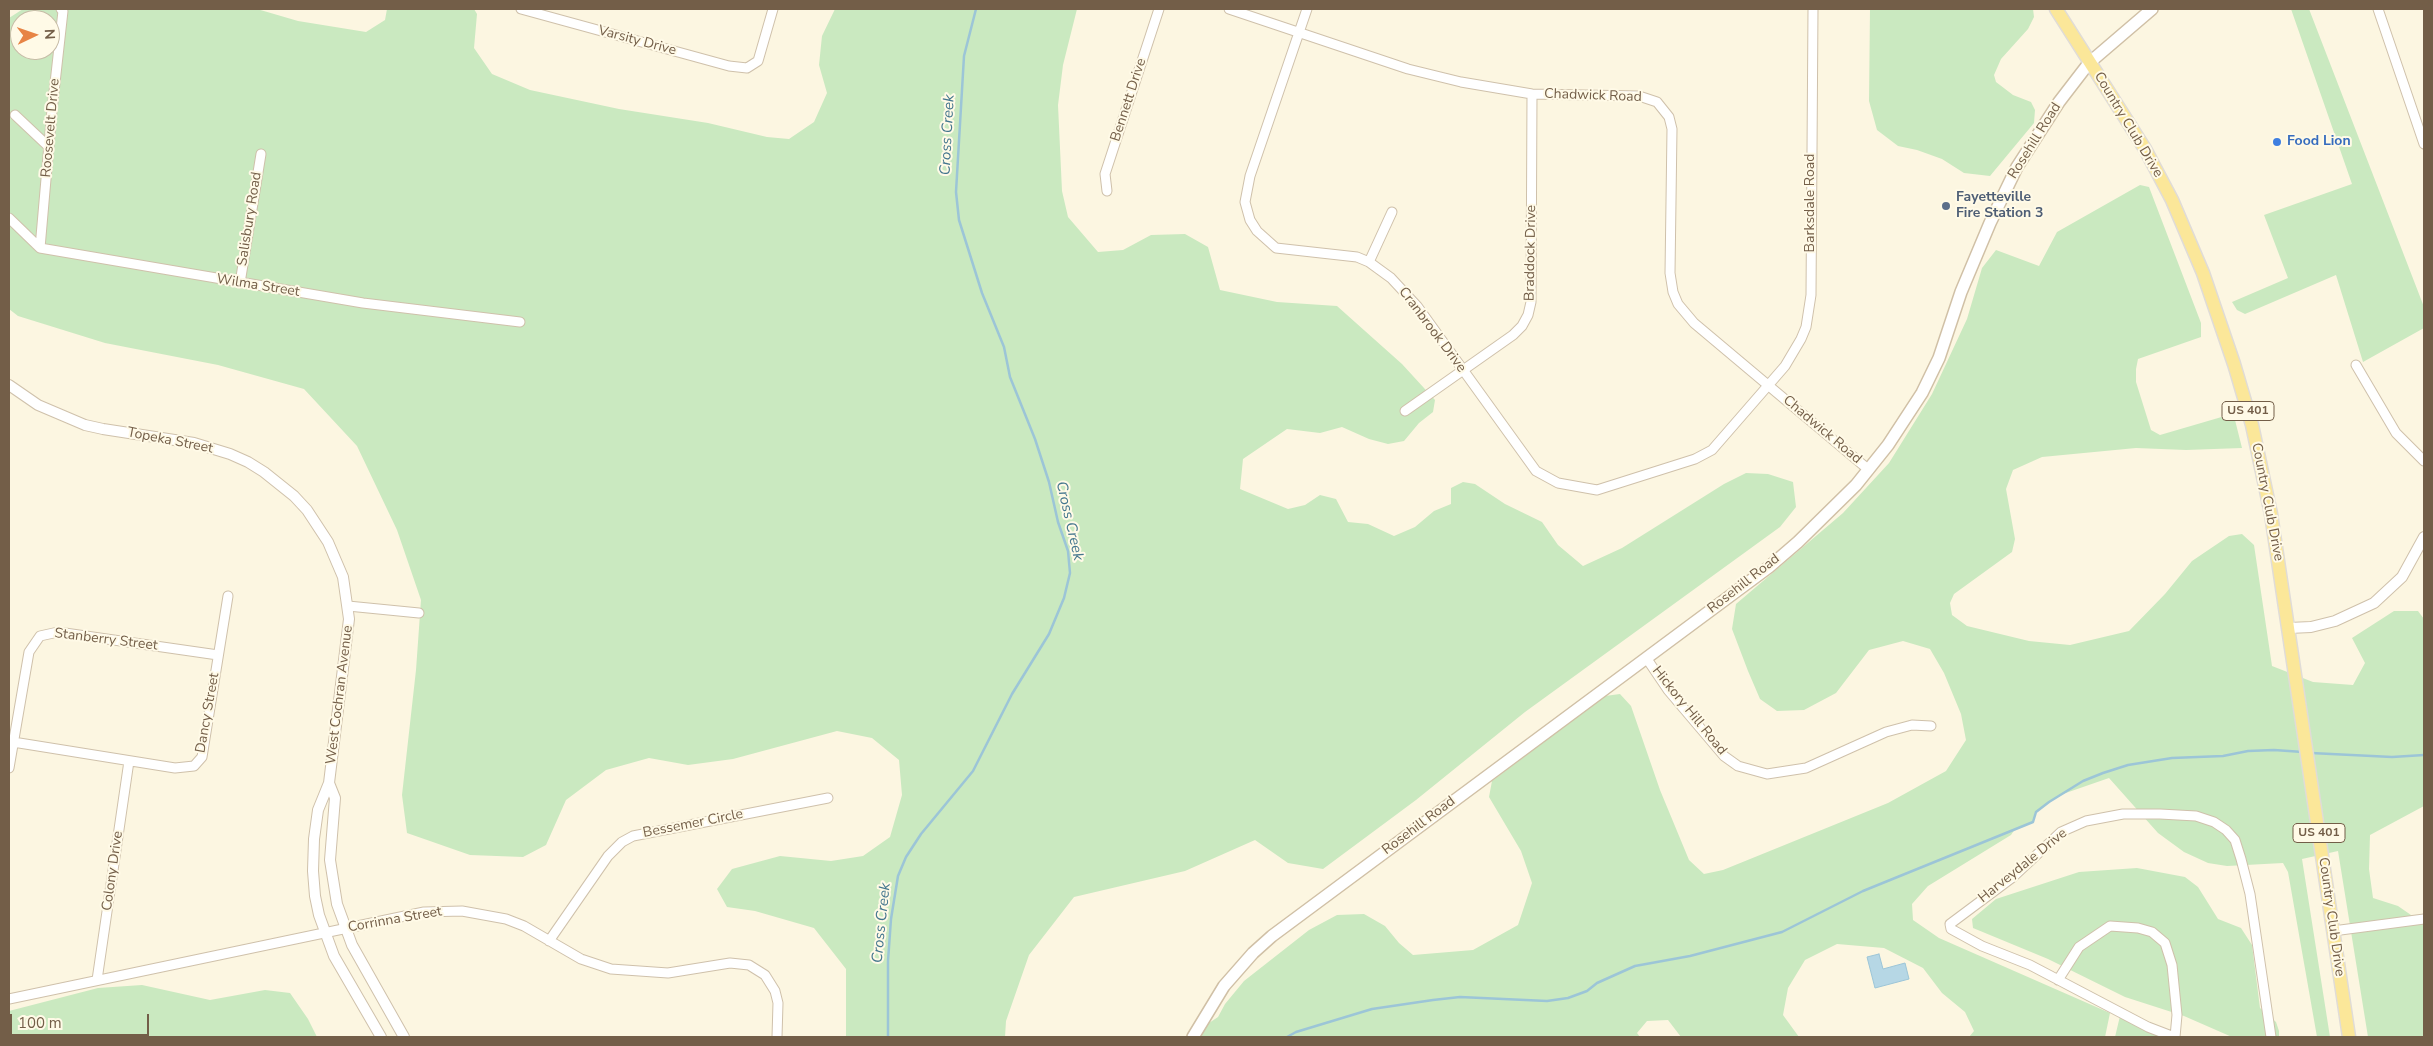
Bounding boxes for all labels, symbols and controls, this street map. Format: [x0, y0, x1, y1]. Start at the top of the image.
north arrow [10, 10, 60, 60]
street label: Varsity Drive [596, 23, 678, 59]
text: N [40, 29, 59, 40]
street label: Bennett Drive [1108, 56, 1150, 144]
street label: Country Club Drive [2090, 69, 2166, 181]
street label: Roosevelt Drive [38, 78, 64, 178]
street label: Chadwick Road [1544, 86, 1642, 106]
water label: Cross Creek [937, 94, 959, 176]
street label: Rosehill Road [2005, 100, 2065, 182]
place label: Food Lion [2287, 134, 2351, 150]
marker: Food Lion [2271, 136, 2283, 148]
street label: Barksdale Road [1803, 154, 1819, 252]
street label: Salisbury Road [234, 171, 266, 267]
place label: Fayetteville Fire Station 3 [1956, 190, 2043, 222]
marker: Fayetteville Fire Station 3 [1940, 200, 1952, 212]
street label: Braddock Drive [1522, 205, 1540, 301]
street label: Wilma Street [215, 271, 301, 301]
street label: Cranbrook Drive [1395, 284, 1469, 376]
street label: Chadwick Road [1779, 392, 1865, 468]
road number: US 401 [2222, 402, 2274, 421]
street label: Topeka Street [126, 424, 214, 458]
street label: Country Club Drive [2247, 441, 2287, 563]
water label: Cross Creek [1051, 480, 1087, 562]
street label: Rosehill Road [1705, 551, 1783, 617]
street label: Stanberry Street [53, 625, 159, 655]
street label: West Cochran Avenue [323, 625, 357, 765]
street label: Hickory Hill Road [1648, 663, 1730, 759]
street label: Dancy Street [193, 672, 223, 754]
street label: Rosehill Road [1379, 793, 1459, 859]
street label: Bessemer Circle [642, 806, 744, 842]
road number: US 401 [2293, 824, 2345, 842]
street label: Harveydale Drive [1975, 825, 2071, 907]
street label: Colony Drive [99, 830, 127, 912]
street label: Country Club Drive [2314, 856, 2348, 978]
water label: Cross Creek [869, 882, 895, 964]
street label: Corrinna Street [347, 903, 443, 937]
scale bar [12, 1004, 151, 1036]
text: 100 m [18, 1013, 62, 1033]

